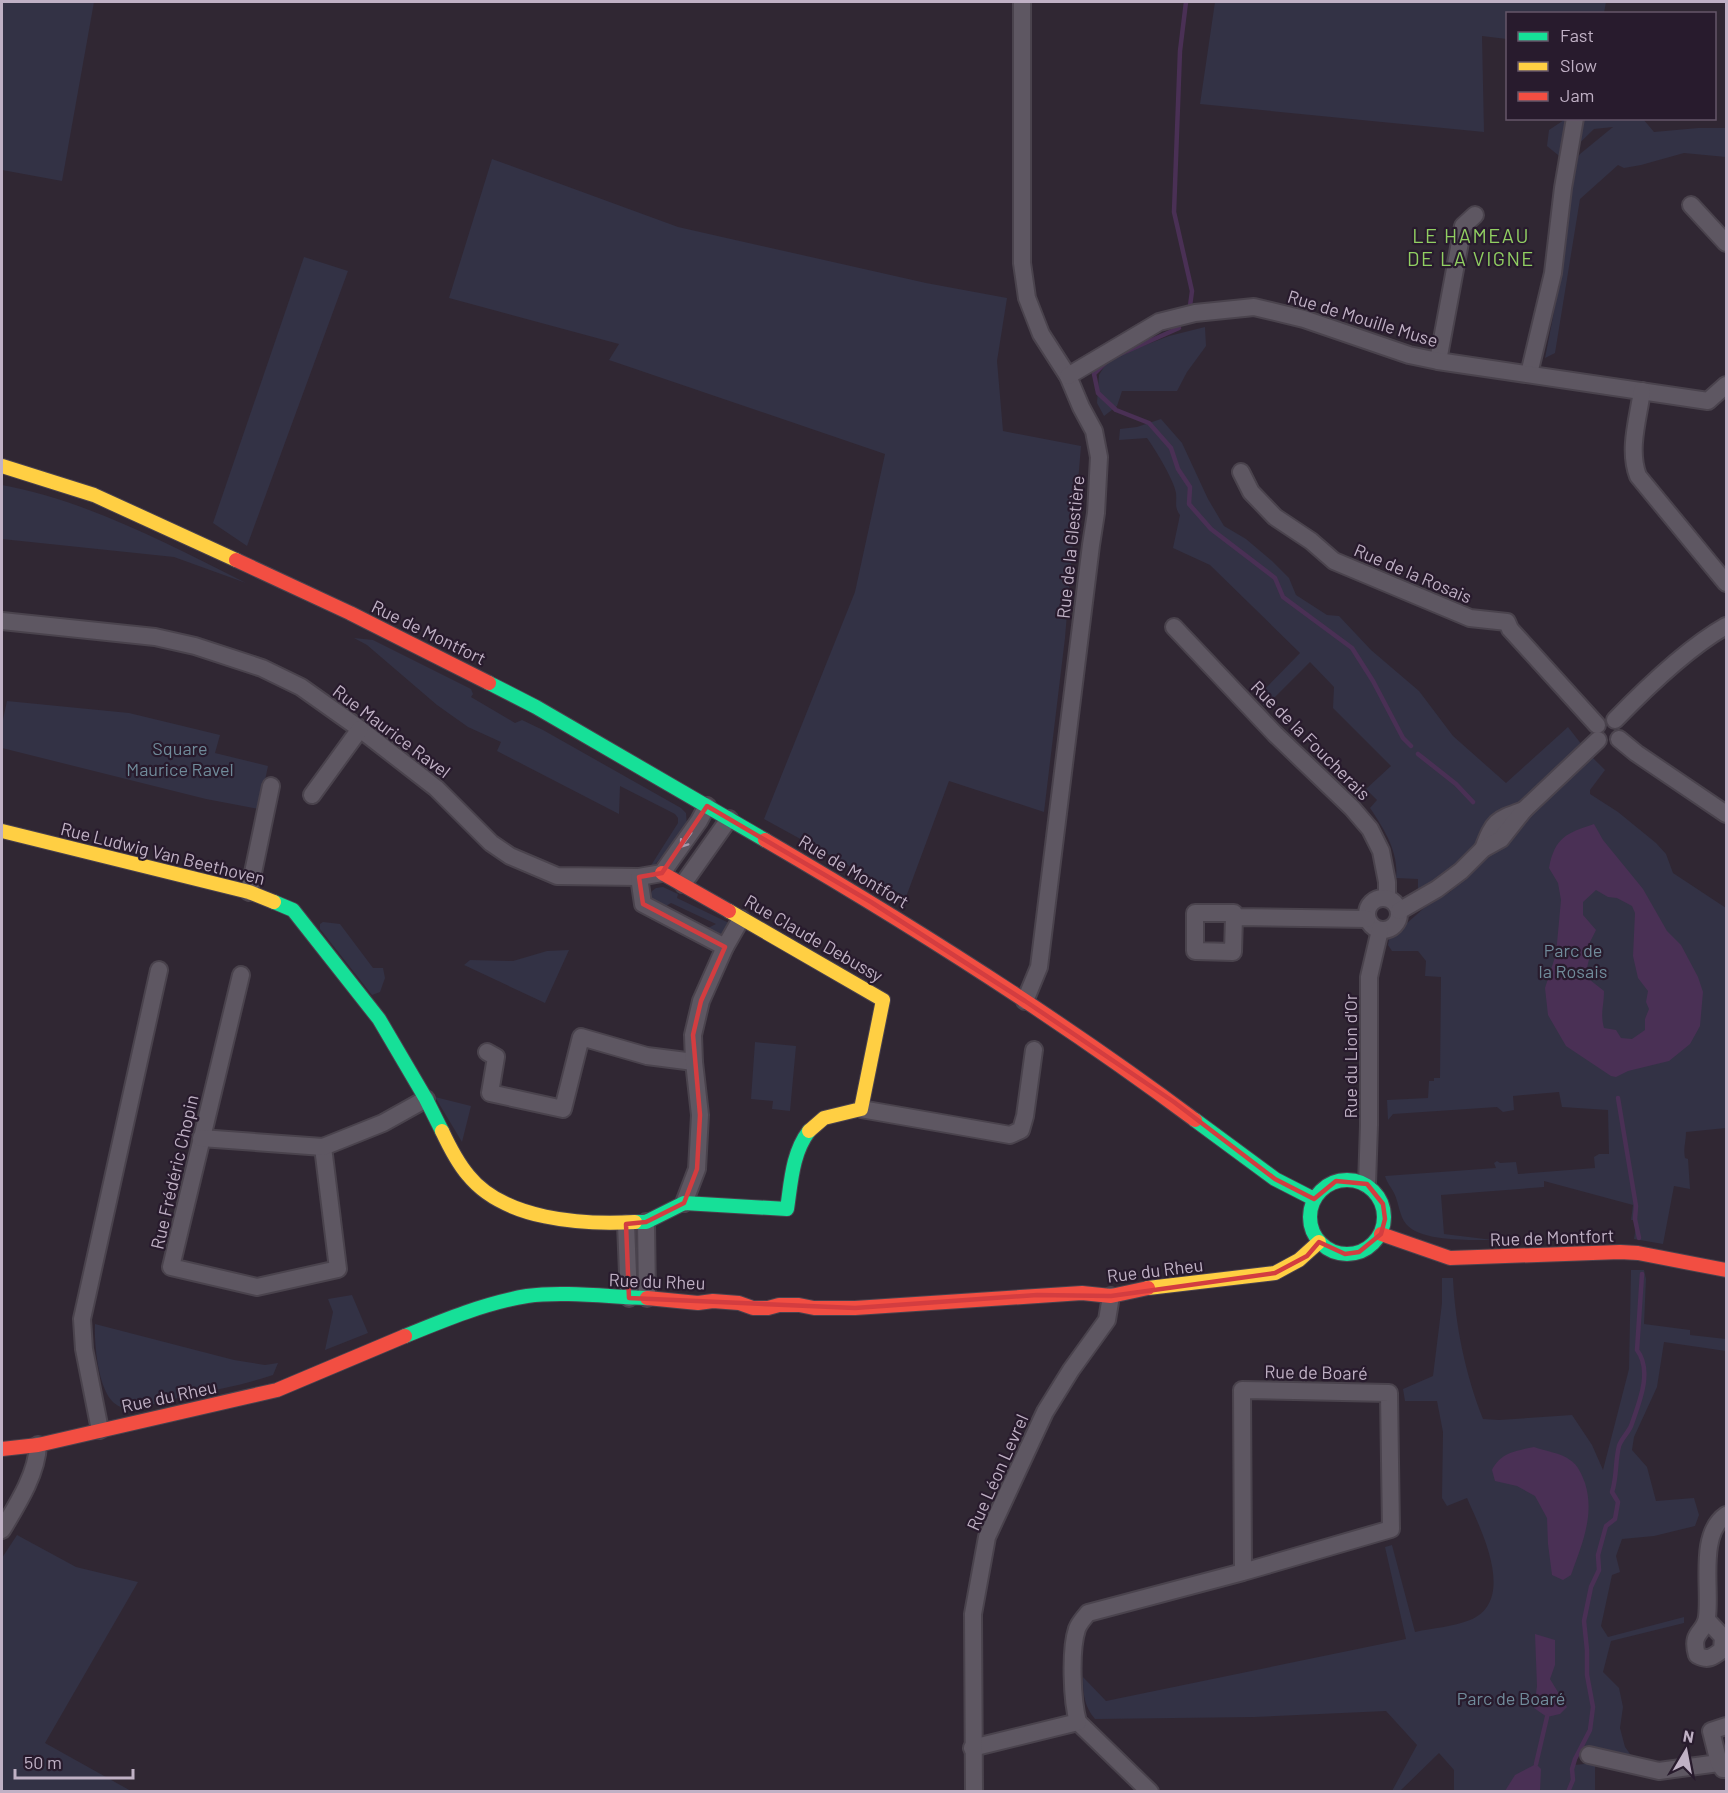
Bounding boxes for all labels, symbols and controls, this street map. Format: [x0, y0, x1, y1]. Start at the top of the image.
legend [1506, 12, 1716, 120]
text: Fast [1560, 24, 1594, 46]
text: Slow [1560, 54, 1597, 76]
text: Jam [1560, 84, 1594, 106]
district label: LE HAMEAU DE LA VIGNE [1407, 223, 1535, 270]
street label: Rue de Mouille Muse [1285, 285, 1441, 351]
street label: Rue de la Glestière [1052, 474, 1088, 620]
street label: Rue de la Rosais [1351, 538, 1475, 608]
street label: Rue de Montfort [368, 595, 490, 669]
street label: Rue de la Foucherais [1247, 676, 1375, 804]
street label: Rue Maurice Ravel [329, 680, 455, 782]
park label: Square Maurice Ravel [126, 737, 234, 780]
street label: Rue Ludwig Van Beethoven [58, 817, 268, 889]
street label: Rue de Montfort [795, 829, 913, 913]
one-way arrow [680, 831, 692, 847]
street label: Rue Claude Debussy [741, 890, 887, 986]
park label: Parc de la Rosais [1539, 939, 1607, 982]
street label: Rue du Lion d'Or [1339, 993, 1361, 1118]
street label: Rue Frédéric Chopin [146, 1093, 202, 1251]
street label: Rue de Montfort [1489, 1224, 1615, 1250]
street label: Rue du Rheu [1106, 1253, 1204, 1287]
street label: Rue du Rheu [608, 1268, 706, 1294]
street label: Rue de Boaré [1264, 1360, 1368, 1384]
street label: Rue du Rheu [119, 1375, 219, 1417]
street label: Rue Léon Levrel [962, 1410, 1032, 1534]
park label: Parc de Boaré [1457, 1687, 1565, 1709]
north arrow [1656, 1721, 1716, 1781]
text: N [1682, 1725, 1696, 1746]
scale bar [15, 1742, 134, 1780]
text: 50 m [24, 1751, 62, 1773]

